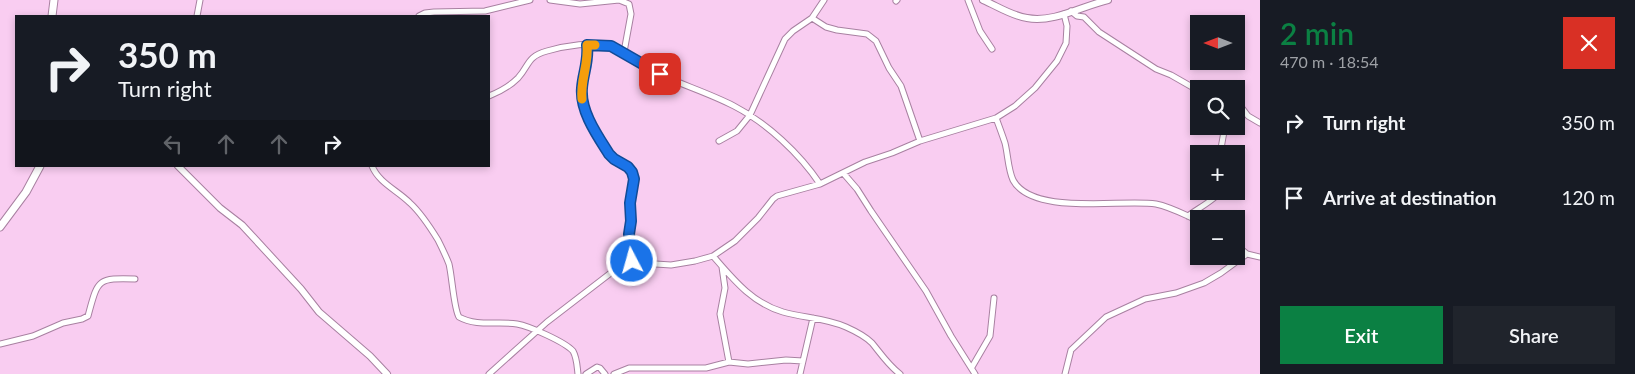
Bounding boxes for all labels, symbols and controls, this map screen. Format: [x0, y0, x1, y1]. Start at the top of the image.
north arrow [1190, 15, 1245, 70]
map controls [1190, 15, 1245, 265]
text: 2 min [1280, 15, 1354, 51]
button: close [1563, 17, 1615, 69]
text: 350 m [118, 33, 217, 75]
icon: right [35, 35, 100, 100]
text: 470 m · 18:54 [1280, 52, 1379, 71]
pin [639, 53, 681, 95]
icon: arrive [646, 60, 674, 88]
text: Turn right [118, 75, 212, 102]
button: search [1190, 80, 1245, 135]
icon: right [1280, 109, 1308, 137]
text: Turn right [1323, 111, 1405, 134]
text: 350 m [1561, 111, 1615, 134]
icon: left [159, 130, 187, 158]
icon: ahead [212, 130, 240, 158]
icon: ahead [265, 130, 293, 158]
icon: right [318, 130, 346, 158]
button: + [1190, 145, 1245, 200]
icon: arrive [1280, 184, 1308, 212]
text: Arrive at destination [1323, 186, 1496, 209]
text: 120 m [1561, 186, 1615, 209]
button: − [1190, 210, 1245, 265]
position arrow [605, 234, 657, 286]
button: Exit [1280, 306, 1443, 364]
button: Share [1453, 306, 1615, 364]

